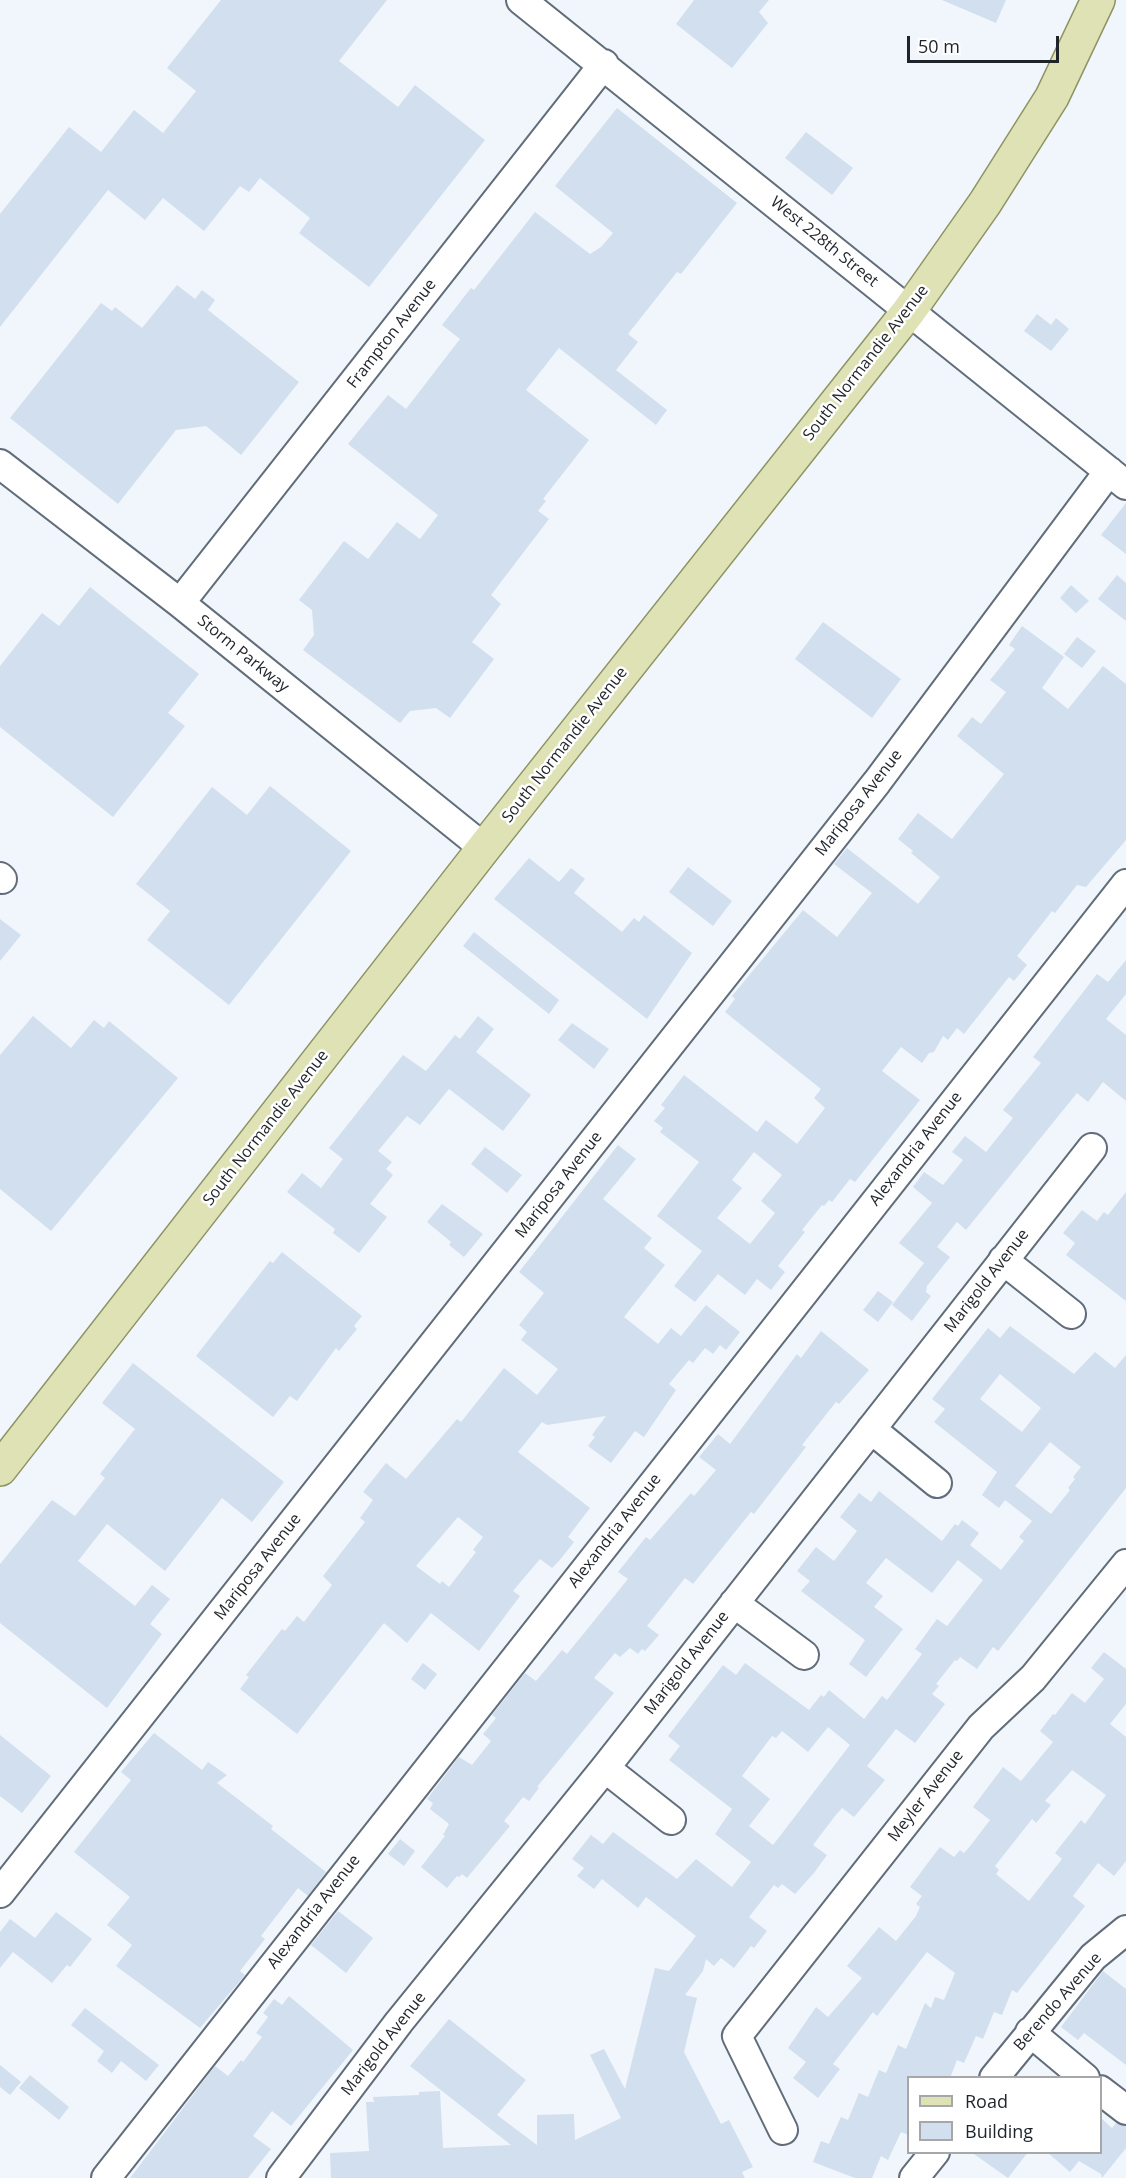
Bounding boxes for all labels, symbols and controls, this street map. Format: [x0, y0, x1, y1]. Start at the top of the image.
scale bar [910, 24, 1062, 62]
text: 50 m [918, 34, 960, 58]
street label: West 228th Street [766, 193, 882, 291]
street label: Frampton Avenue [343, 276, 441, 392]
street label: South Normandie Avenue [799, 281, 933, 445]
street label: Storm Parkway [193, 611, 293, 697]
street label: South Normandie Avenue [498, 663, 632, 827]
street label: Mariposa Avenue [812, 746, 906, 860]
street label: South Normandie Avenue [199, 1046, 333, 1210]
street label: Alexandria Avenue [866, 1088, 966, 1210]
street label: Mariposa Avenue [512, 1128, 606, 1242]
street label: Marigold Avenue [941, 1226, 1033, 1336]
street label: Alexandria Avenue [565, 1470, 665, 1592]
street label: Mariposa Avenue [211, 1510, 305, 1624]
street label: Marigold Avenue [641, 1608, 733, 1718]
street label: Meyler Avenue [884, 1746, 968, 1846]
street label: Alexandria Avenue [264, 1851, 364, 1973]
street label: Berendo Avenue [1010, 1949, 1106, 2055]
street label: Marigold Avenue [338, 1989, 430, 2099]
legend [907, 2076, 1102, 2154]
text: Road [965, 2089, 1008, 2113]
text: Building [965, 2119, 1033, 2143]

